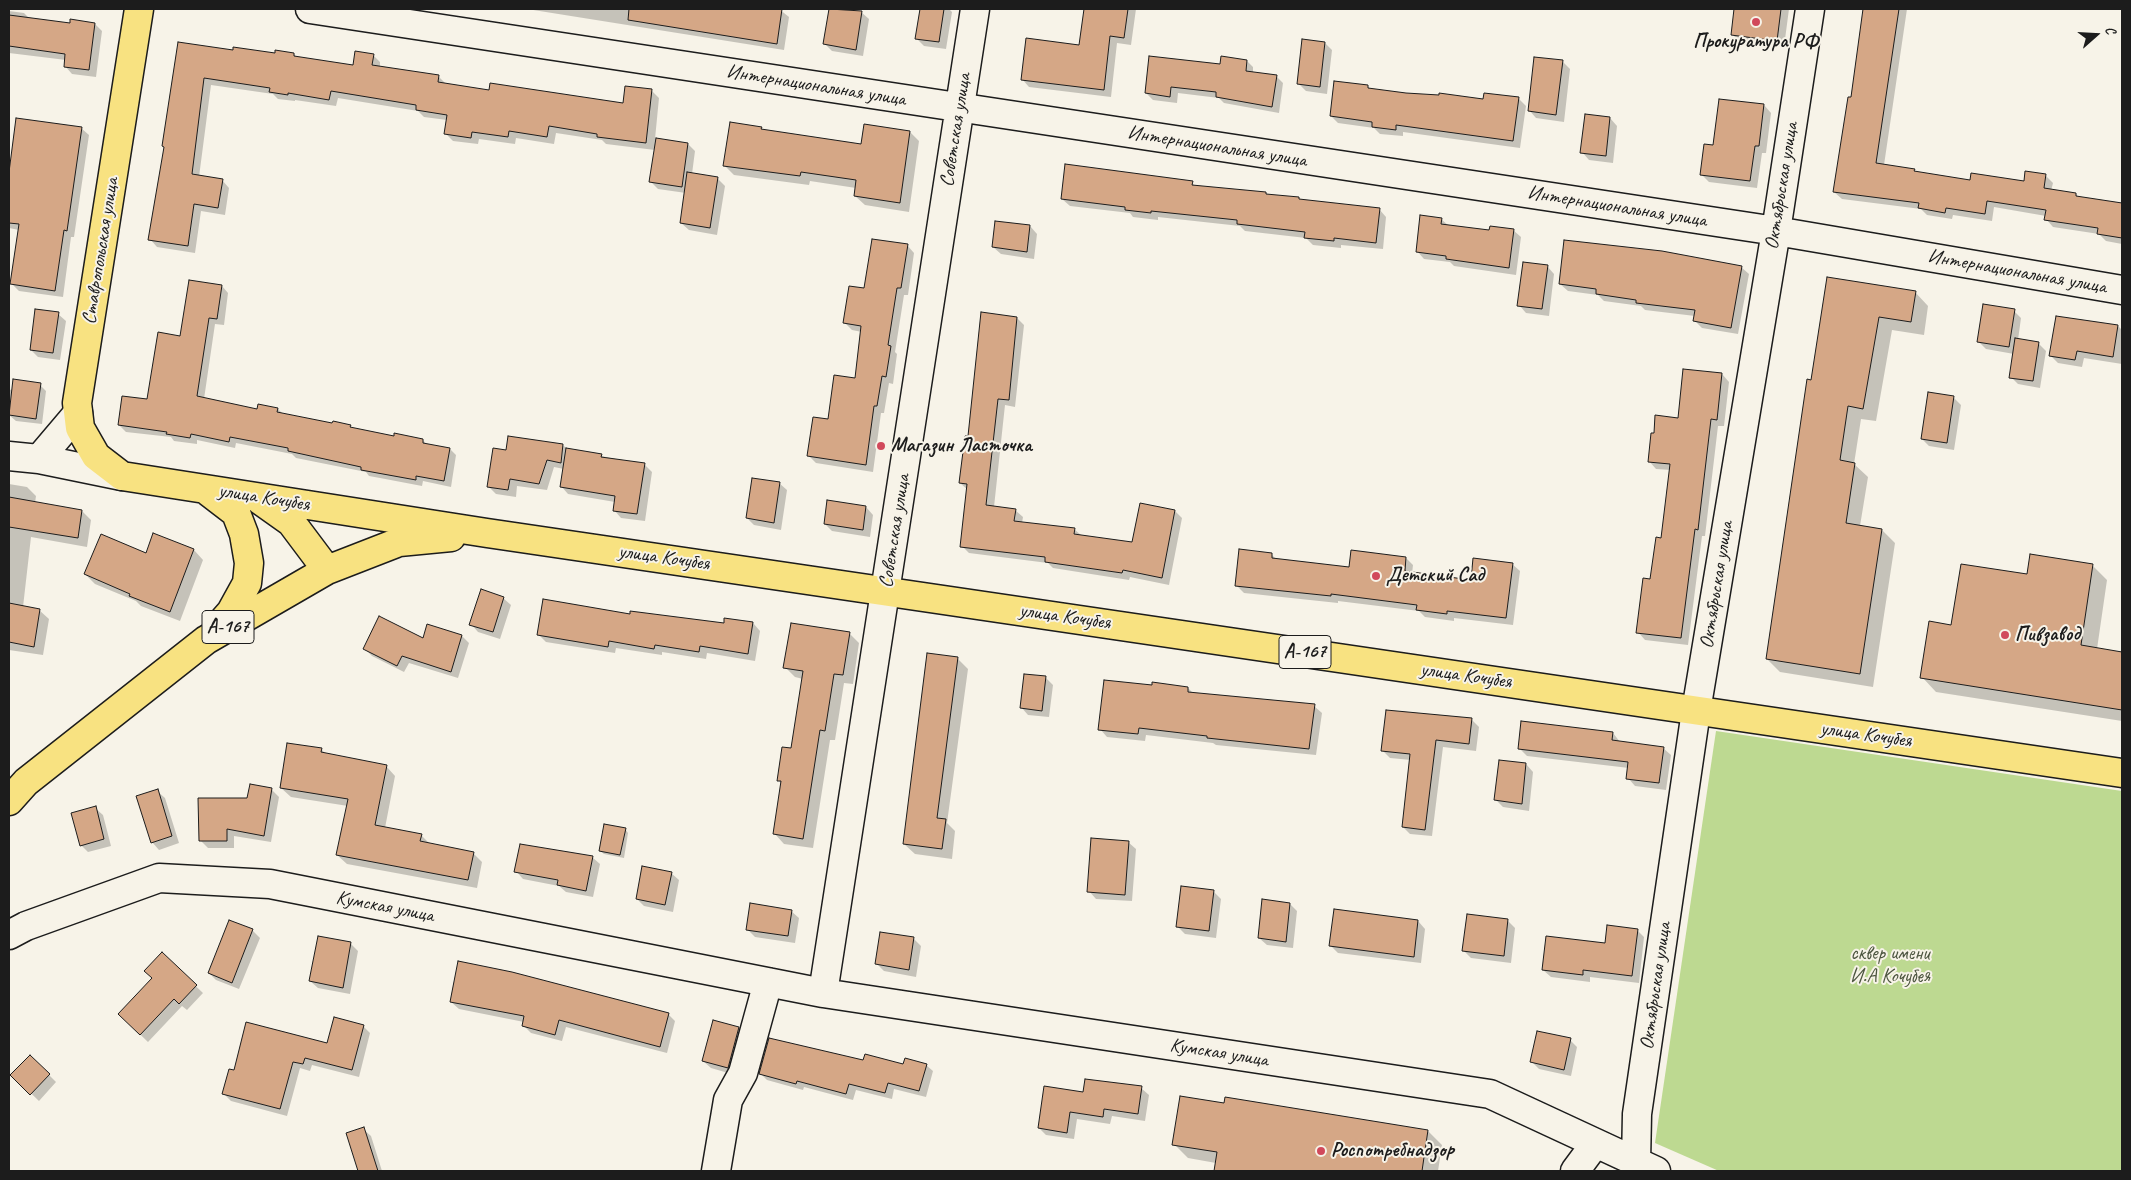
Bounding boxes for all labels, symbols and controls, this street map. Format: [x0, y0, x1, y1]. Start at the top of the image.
north arrow [2071, 10, 2121, 60]
marker: Прокуратура РФ [1750, 16, 1762, 28]
text: С [2101, 24, 2120, 36]
place label: Прокуратура РФ [1693, 30, 1819, 54]
street label: Интернациональная улица [725, 60, 907, 112]
street label: Советская улица [935, 72, 977, 188]
street label: Интернациональная улица [1126, 121, 1308, 173]
street label: Октябрьская улица [1760, 121, 1804, 251]
street label: Ставропольская улица [78, 176, 124, 326]
street label: Интернациональная улица [1526, 181, 1708, 233]
street label: Интернациональная улица [1926, 244, 2108, 300]
place label: Магазин Ласточка [891, 434, 1032, 458]
marker: Магазин Ласточка [875, 440, 887, 452]
street label: Советская улица [874, 473, 916, 589]
street label: улица Кочубея [217, 479, 311, 517]
street label: Октябрьская улица [1695, 520, 1739, 650]
street label: улица Кочубея [617, 540, 711, 576]
place label: Детский Сад [1386, 564, 1484, 588]
marker: Детский Сад [1370, 570, 1382, 582]
street label: улица Кочубея [1018, 599, 1112, 635]
road number: А-167 [202, 610, 254, 644]
place label: Пивзавод [2015, 623, 2080, 647]
marker: Пивзавод [1999, 629, 2011, 641]
road number: А-167 [1279, 636, 1331, 669]
street label: улица Кочубея [1419, 658, 1513, 694]
street label: улица Кочубея [1819, 717, 1913, 753]
street label: Кумская улица [334, 886, 436, 928]
street label: Октябрьская улица [1635, 921, 1677, 1051]
park label: сквер имени И.А Кочубея [1850, 942, 1930, 989]
street label: Кумская улица [1168, 1033, 1270, 1073]
place label: Роспотребнадзор [1331, 1139, 1454, 1163]
marker: Роспотребнадзор [1315, 1145, 1327, 1157]

